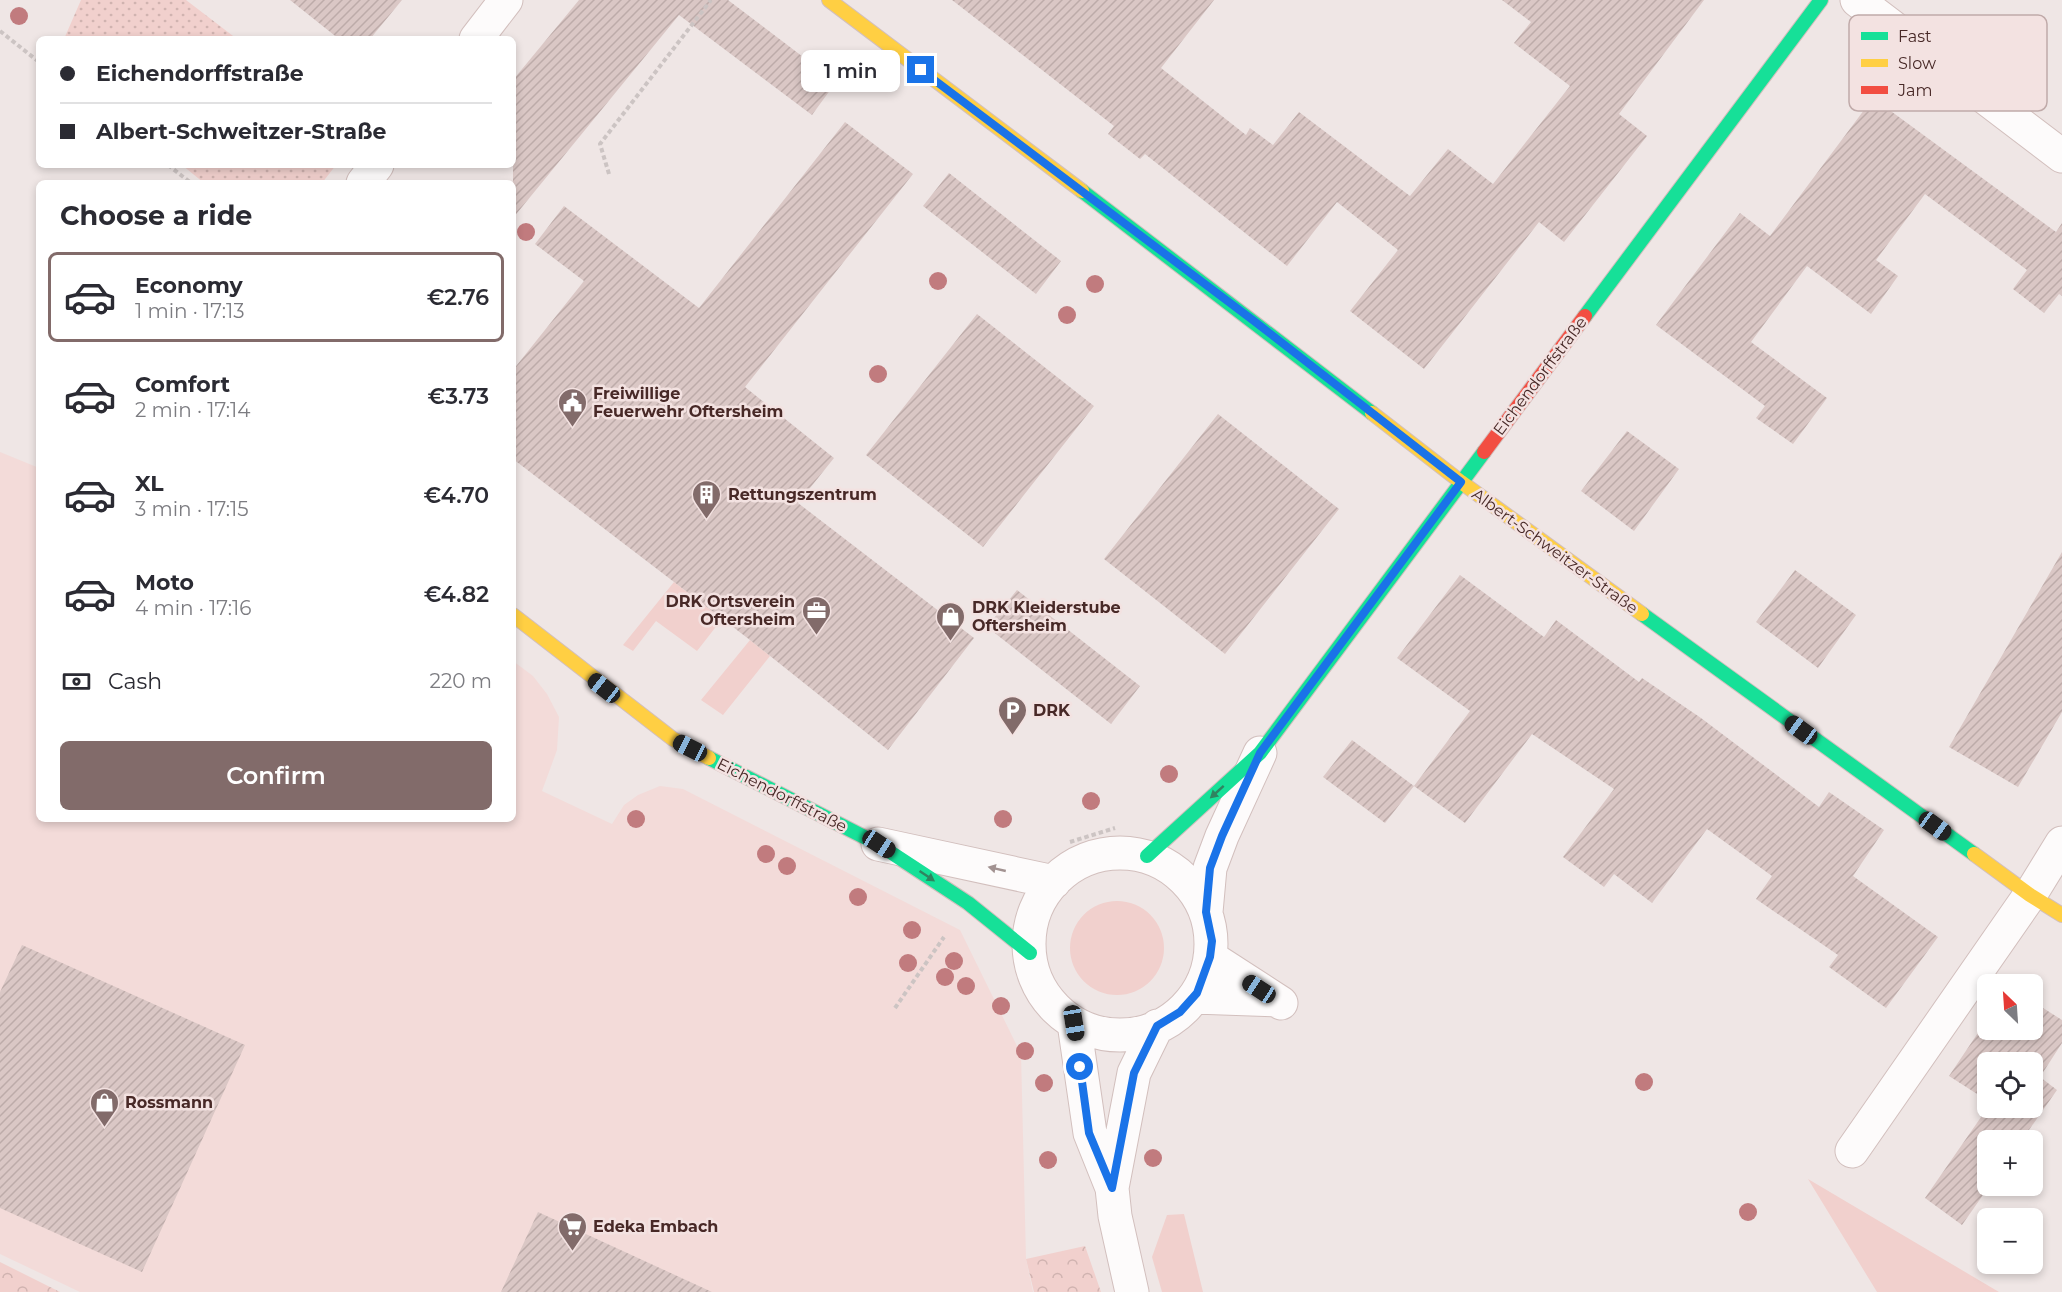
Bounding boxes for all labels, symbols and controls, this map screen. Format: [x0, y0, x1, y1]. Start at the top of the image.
legend [1849, 15, 2047, 111]
text: Fast [1898, 27, 1932, 46]
callout: 1 min [801, 49, 900, 91]
text: Slow [1898, 54, 1936, 73]
route end [907, 56, 934, 83]
text: 1 min [824, 59, 877, 83]
text: Eichendorffstraße [96, 60, 304, 87]
text: Jam [1897, 81, 1932, 100]
text: Albert-Schweitzer-Straße [96, 118, 386, 145]
text: Choose a ride [60, 199, 252, 232]
icon: car [63, 270, 117, 324]
text: Economy [135, 272, 243, 299]
text: €2.76 [427, 284, 489, 311]
text: 1 min · 17:13 [135, 299, 244, 323]
street label: Eichendorffstraße [1489, 313, 1591, 439]
icon: car [63, 369, 117, 423]
text: Comfort [135, 371, 230, 398]
text: €3.73 [427, 383, 489, 410]
place label: Freiwillige Feuerwehr Oftersheim [593, 384, 783, 421]
public building icon: Freiwillige Feuerwehr Oftersheim [556, 386, 588, 428]
text: 2 min · 17:14 [135, 398, 251, 422]
icon: car [63, 468, 117, 522]
text: XL [135, 470, 164, 497]
building icon: Rettungszentrum [691, 478, 723, 520]
text: €4.70 [424, 482, 489, 509]
street label: Albert-Schweitzer-Straße [1468, 484, 1642, 618]
place label: Rettungszentrum [728, 485, 877, 504]
text: 3 min · 17:15 [135, 497, 249, 521]
icon: car [63, 567, 117, 621]
text: Moto [135, 569, 194, 596]
text: €4.82 [424, 581, 489, 608]
place label: DRK Ortsverein Oftersheim [666, 592, 795, 629]
office icon: DRK Ortsverein Oftersheim [800, 594, 832, 636]
text: 4 min · 17:16 [135, 596, 251, 620]
place label: DRK Kleiderstube Oftersheim [972, 598, 1121, 635]
shop icon: DRK Kleiderstube Oftersheim [935, 600, 967, 642]
icon: cash [60, 665, 93, 698]
text: Cash [108, 668, 162, 695]
text: 220 m [430, 669, 492, 693]
car [584, 670, 624, 706]
parking icon: DRK [996, 694, 1028, 736]
place label: DRK [1033, 701, 1071, 720]
car [1781, 712, 1821, 748]
car [670, 732, 710, 764]
button: Confirm [60, 741, 492, 810]
street label: Eichendorffstraße [714, 754, 850, 836]
one-way arrow [1210, 785, 1225, 798]
car [1915, 808, 1955, 844]
car [859, 827, 899, 861]
one-way arrow [988, 863, 1006, 873]
one-way arrow [919, 870, 935, 882]
car [1239, 972, 1279, 1006]
north arrow [1977, 974, 2043, 1040]
map controls [1977, 974, 2043, 1274]
car [1062, 1004, 1086, 1042]
button: locate [1977, 1052, 2043, 1118]
route start [1066, 1053, 1093, 1080]
shop icon: Rossmann [88, 1086, 120, 1128]
place label: Rossmann [125, 1093, 213, 1112]
button: + [1977, 1130, 2043, 1196]
button: − [1977, 1208, 2043, 1274]
supermarket icon: Edeka Embach [556, 1210, 588, 1252]
place label: Edeka Embach [593, 1217, 718, 1236]

